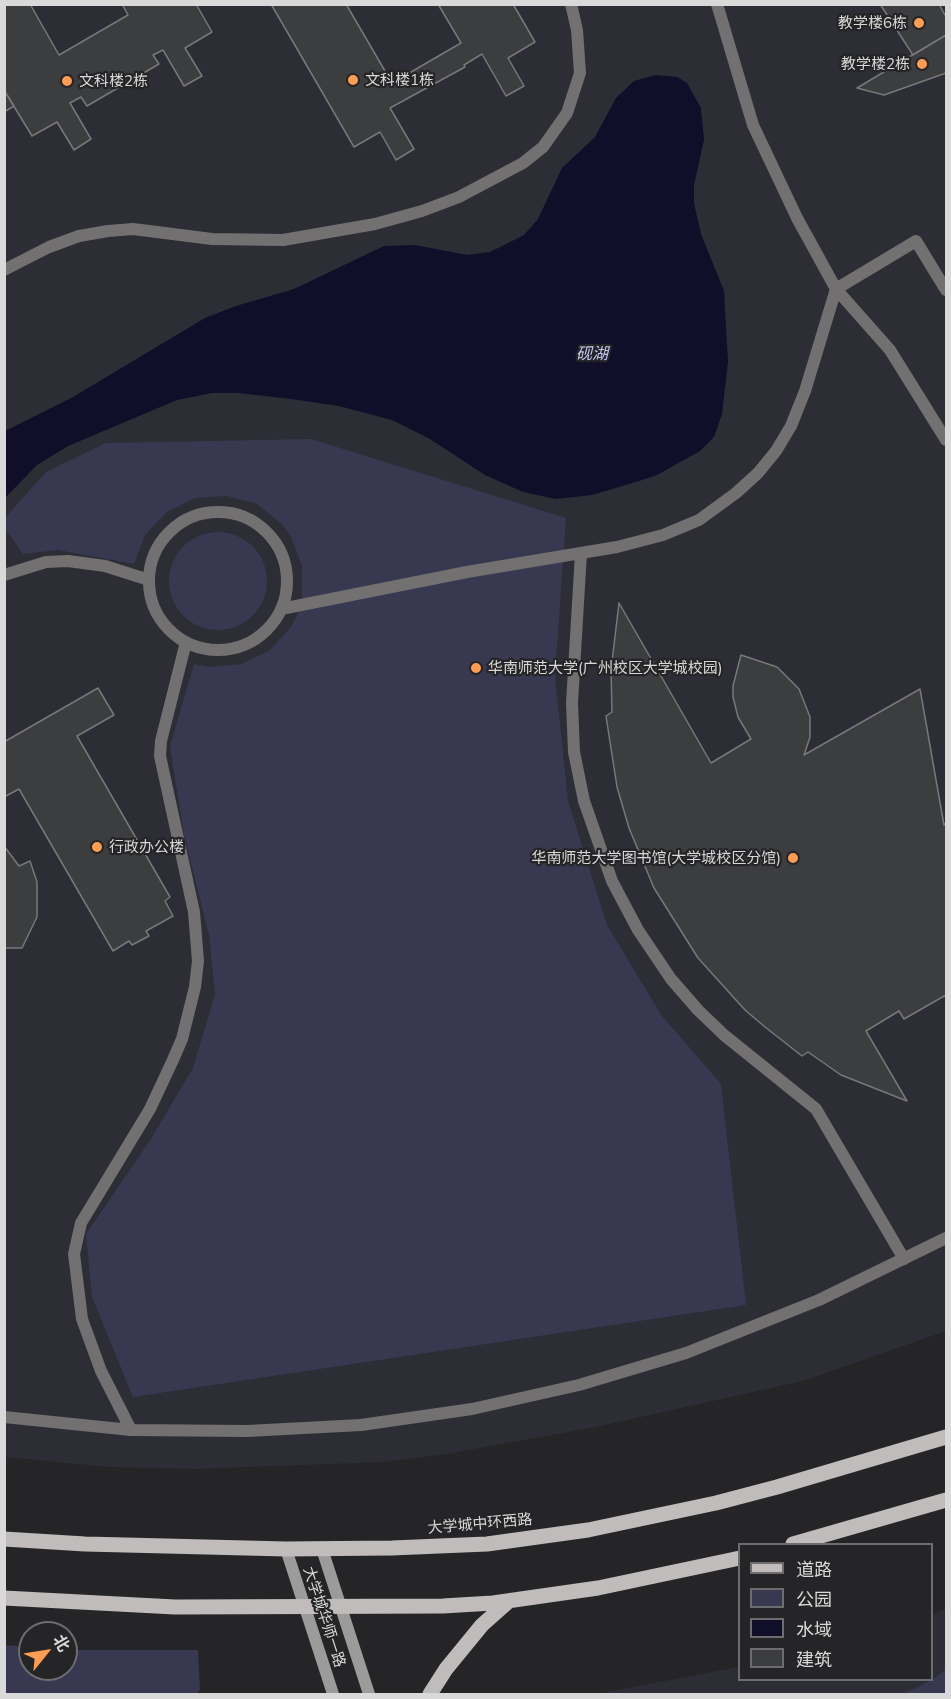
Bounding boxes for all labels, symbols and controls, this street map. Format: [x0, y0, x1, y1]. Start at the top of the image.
place label: 教学楼6栋 [838, 14, 907, 32]
marker: 教学楼6栋 [912, 16, 926, 30]
place label: 教学楼2栋 [841, 55, 910, 73]
marker: 教学楼2栋 [915, 57, 929, 71]
place label: 文科楼1栋 [365, 71, 434, 89]
place label: 文科楼2栋 [79, 72, 148, 90]
marker: 文科楼1栋 [346, 73, 360, 87]
marker: 文科楼2栋 [60, 74, 74, 88]
water label: 砚湖 [576, 344, 608, 364]
place label: 华南师范大学(广州校区大学城校园) [488, 659, 723, 677]
marker: 华南师范大学(广州校区大学城校园) [469, 661, 483, 675]
place label: 行政办公楼 [109, 838, 184, 856]
marker: 行政办公楼 [90, 840, 104, 854]
place label: 华南师范大学图书馆(大学城校区分馆) [531, 849, 781, 867]
marker: 华南师范大学图书馆(大学城校区分馆) [786, 851, 800, 865]
street label: 大学城中环西路 [427, 1510, 533, 1538]
legend [738, 1543, 933, 1681]
text: 道路 [796, 1558, 832, 1581]
street label: 大学城华师一路 [299, 1564, 349, 1670]
text: 公园 [796, 1588, 832, 1611]
text: 水域 [796, 1618, 832, 1641]
north arrow [18, 1621, 78, 1681]
text: 北 [49, 1631, 75, 1655]
text: 建筑 [796, 1648, 832, 1671]

